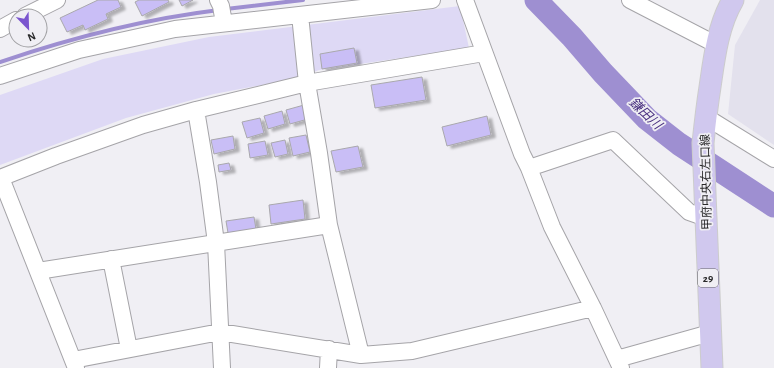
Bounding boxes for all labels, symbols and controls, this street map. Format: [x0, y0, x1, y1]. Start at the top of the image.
north arrow [8, 8, 48, 48]
text: N [26, 30, 37, 43]
water label: 鎌田川 [626, 95, 666, 133]
street label: 甲府中央右左口線 [698, 134, 713, 230]
road number: 29 [698, 269, 718, 287]

